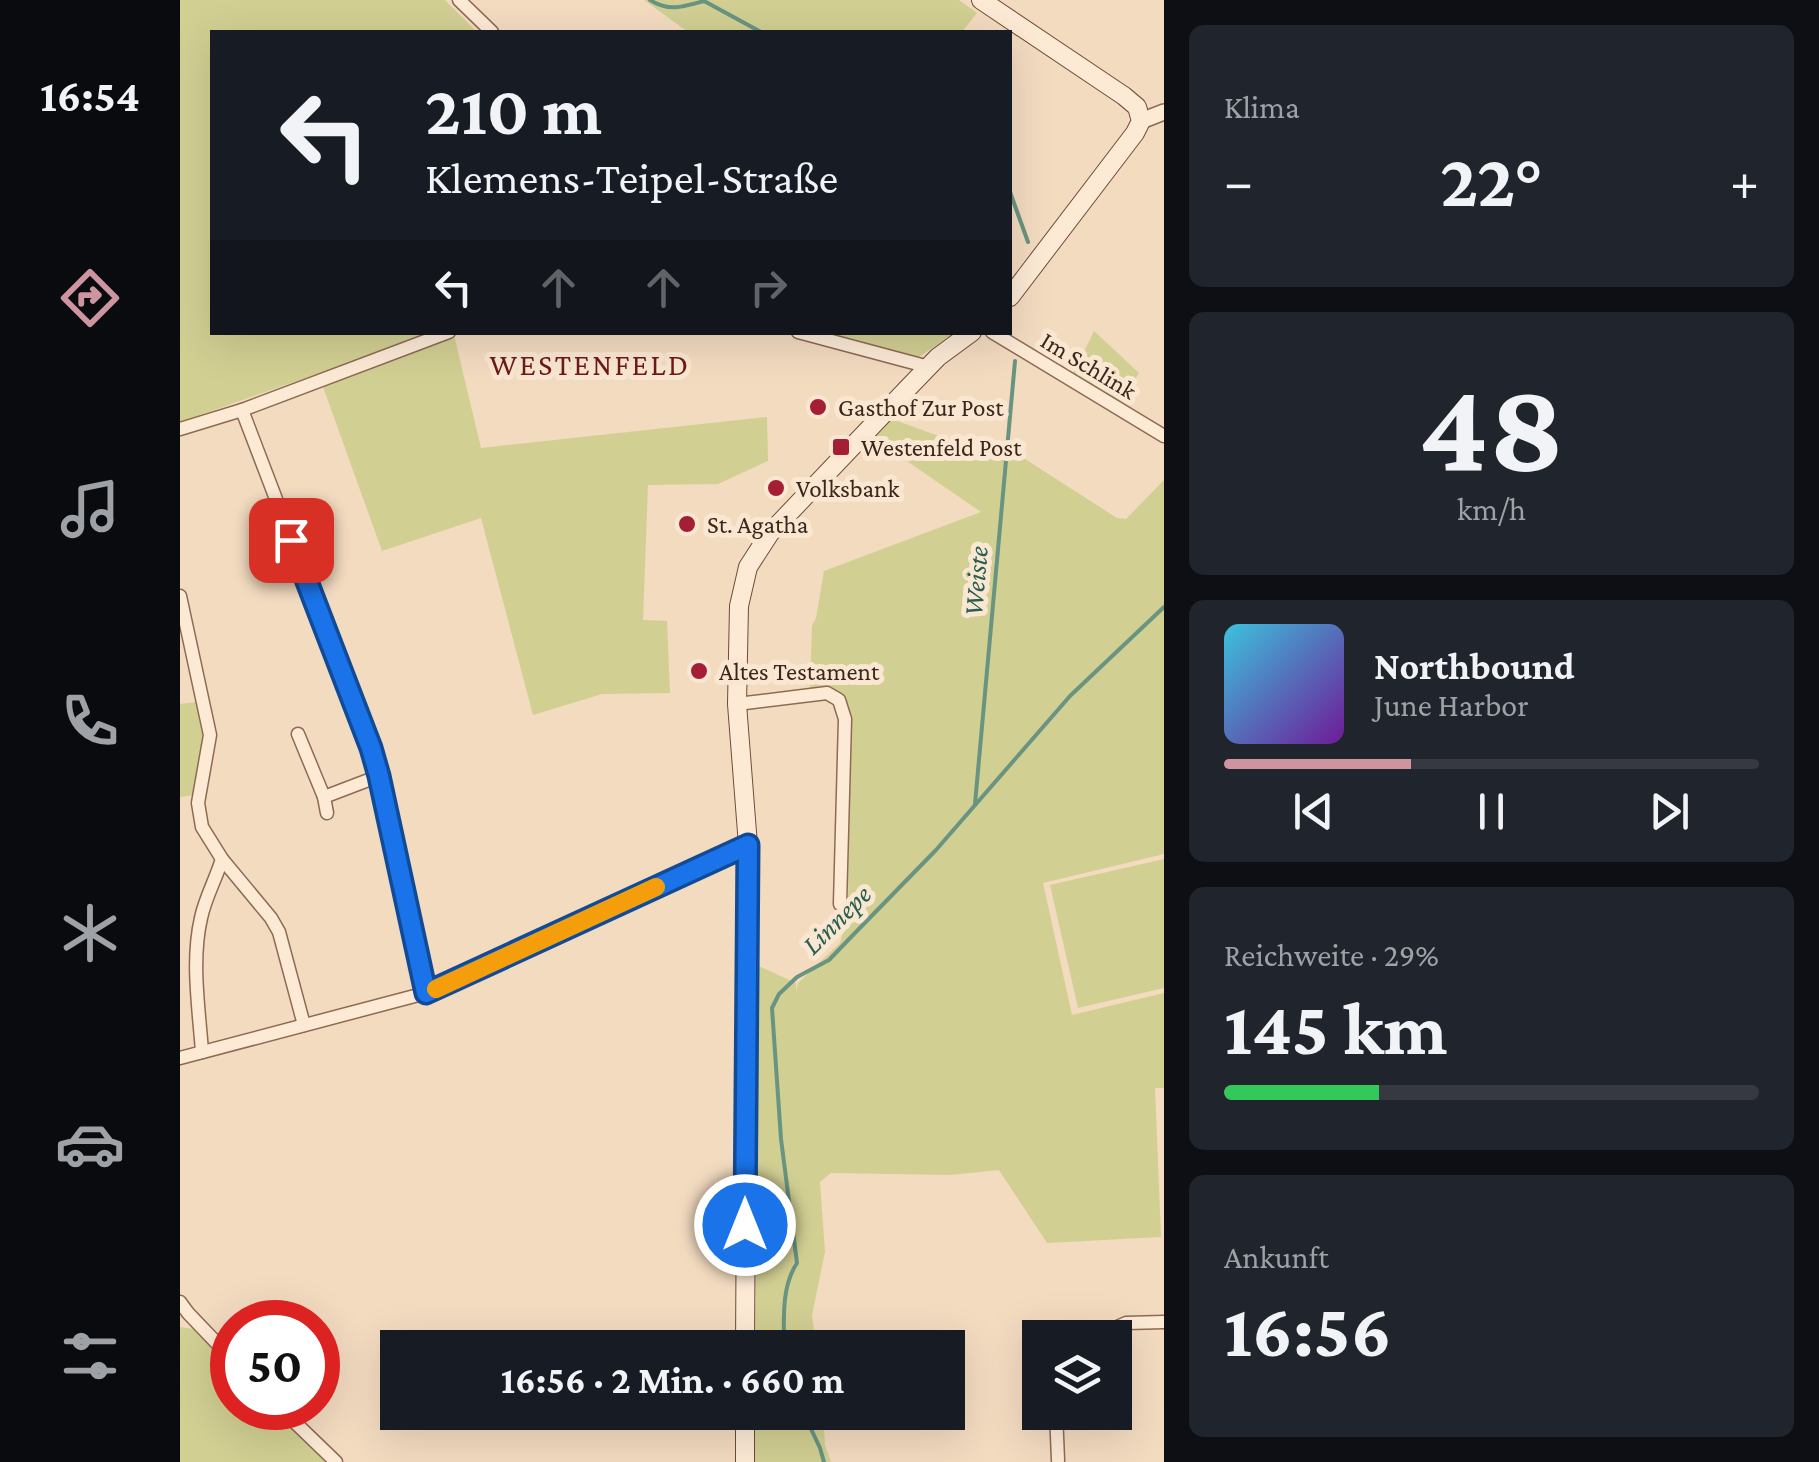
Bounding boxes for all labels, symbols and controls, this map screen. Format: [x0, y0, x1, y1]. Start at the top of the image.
icon: left [260, 70, 390, 200]
text: 16:54 [40, 71, 140, 121]
text: 210 m [425, 71, 602, 149]
text: Klima [1224, 89, 1300, 125]
text: 22° [1440, 139, 1543, 222]
text: − [1224, 151, 1253, 212]
text: + [1730, 151, 1759, 212]
text: Klemens-Teipel-Straße [425, 153, 838, 203]
icon: left [426, 260, 481, 315]
icon: ahead [531, 260, 586, 315]
icon: ahead [636, 260, 691, 315]
icon: right [741, 260, 796, 315]
icon: directions [55, 263, 125, 333]
street label: Im Schlink [1036, 327, 1141, 404]
district label: WESTENFELD [489, 348, 691, 381]
text: 48 [1419, 353, 1564, 498]
place label: Gasthof Zur Post [838, 394, 1004, 421]
marker: Gasthof Zur Post [807, 396, 829, 418]
place label: Westenfeld Post [861, 434, 1022, 461]
marker: Westenfeld Post [830, 436, 852, 458]
icon: music [55, 474, 125, 544]
place label: Volksbank [796, 475, 900, 502]
marker: Volksbank [765, 477, 787, 499]
text: km/h [1457, 491, 1526, 527]
pin [249, 498, 334, 583]
place label: St. Agatha [707, 511, 809, 539]
icon: arrive [264, 513, 319, 568]
marker: St. Agatha [676, 513, 698, 535]
water label: Weiste [957, 544, 994, 617]
text: Northbound [1374, 645, 1575, 687]
place label: Altes Testament [719, 658, 880, 685]
marker: Altes Testament [688, 660, 710, 682]
icon: phone [55, 686, 125, 756]
text: June Harbor [1374, 687, 1529, 723]
icon: previous [1286, 784, 1341, 839]
icon: pause [1464, 784, 1519, 839]
icon: next [1642, 784, 1697, 839]
water label: Linnepe [796, 878, 877, 960]
icon: climate [55, 898, 125, 968]
text: Reichweite · 29% [1224, 937, 1439, 973]
text: 145 km [1224, 987, 1448, 1070]
icon: car [55, 1109, 125, 1179]
position arrow [693, 1173, 797, 1277]
text: Ankunft [1224, 1239, 1329, 1275]
text: 16:56 [1224, 1289, 1392, 1372]
speed limit sign: 50 [210, 1300, 340, 1430]
map controls [1022, 1320, 1132, 1430]
button: layers [1022, 1320, 1132, 1430]
icon: filters [55, 1321, 125, 1391]
text: 16:56 · 2 Min. · 660 m [501, 1359, 844, 1401]

